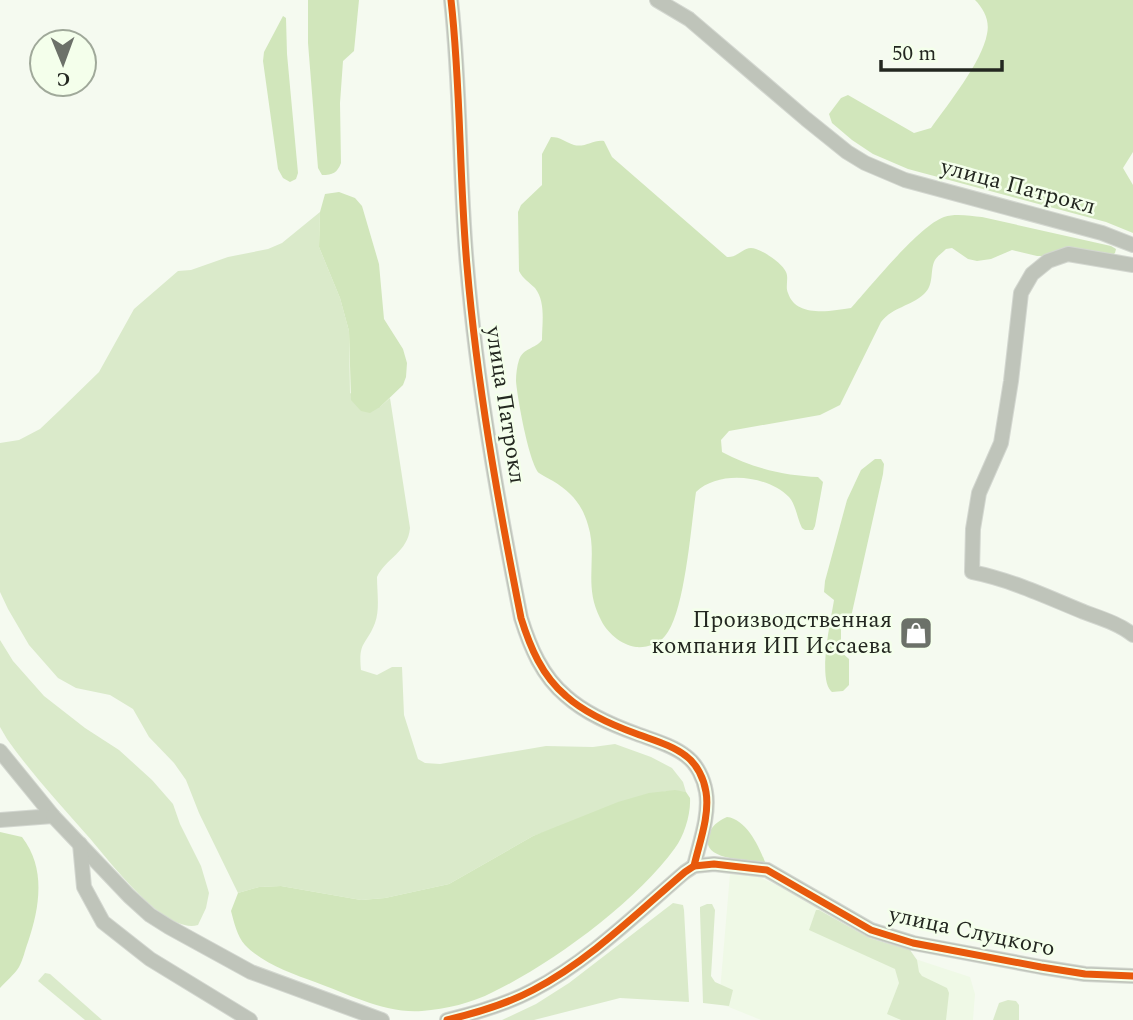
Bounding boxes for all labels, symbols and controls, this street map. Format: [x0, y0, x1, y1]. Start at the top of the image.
north arrow [28, 28, 98, 98]
scale bar [881, 28, 1002, 72]
text: 50 m [892, 38, 936, 70]
text: С [56, 64, 70, 93]
street label: улица Патрокл [936, 149, 1099, 224]
street label: улица Патрокл [475, 323, 535, 486]
place label: Производственная компания ИП Иссаева [652, 603, 892, 664]
shop icon: Производственная компания ИП Иссаева [897, 614, 935, 652]
street label: улица Слуцкого [885, 897, 1058, 967]

